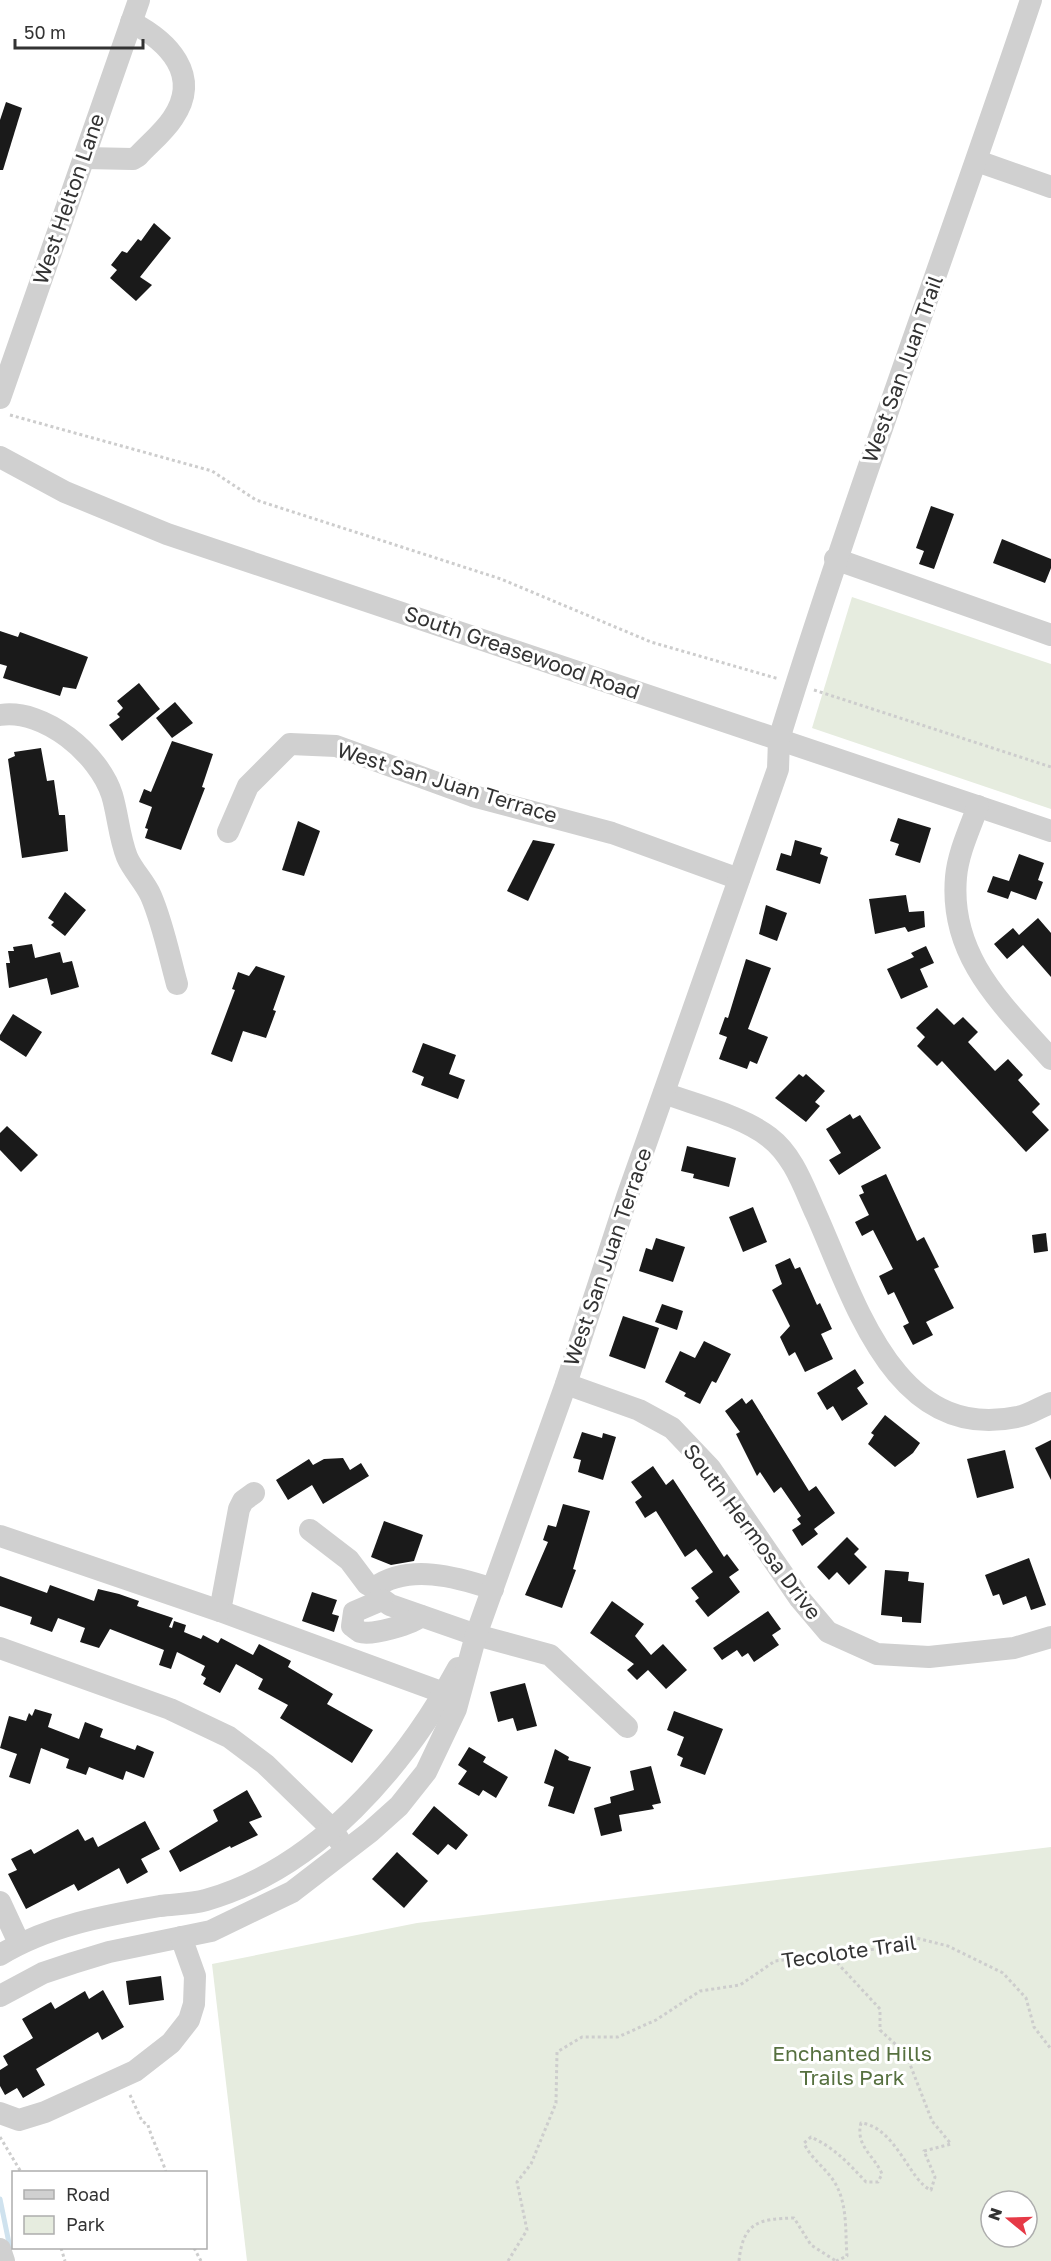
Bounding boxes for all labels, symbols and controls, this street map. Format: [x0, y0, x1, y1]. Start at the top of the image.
scale bar [15, 12, 142, 50]
text: 50 m [24, 21, 66, 43]
street label: West Helton Lane [27, 110, 109, 288]
street label: West San Juan Trail [856, 271, 948, 466]
street label: South Greasewood Road [401, 600, 643, 705]
street label: West San Juan Terrace [334, 736, 561, 828]
street label: West San Juan Terrace [557, 1144, 657, 1369]
street label: South Hermosa Drive [678, 1438, 827, 1624]
street label: Tecolote Trail [780, 1929, 918, 1973]
park label: Enchanted Hills Trails Park [772, 2040, 932, 2090]
legend [12, 2171, 207, 2249]
text: Road [66, 2183, 110, 2205]
north arrow [979, 2189, 1039, 2249]
text: N [983, 2205, 1006, 2223]
text: Park [66, 2213, 105, 2235]

